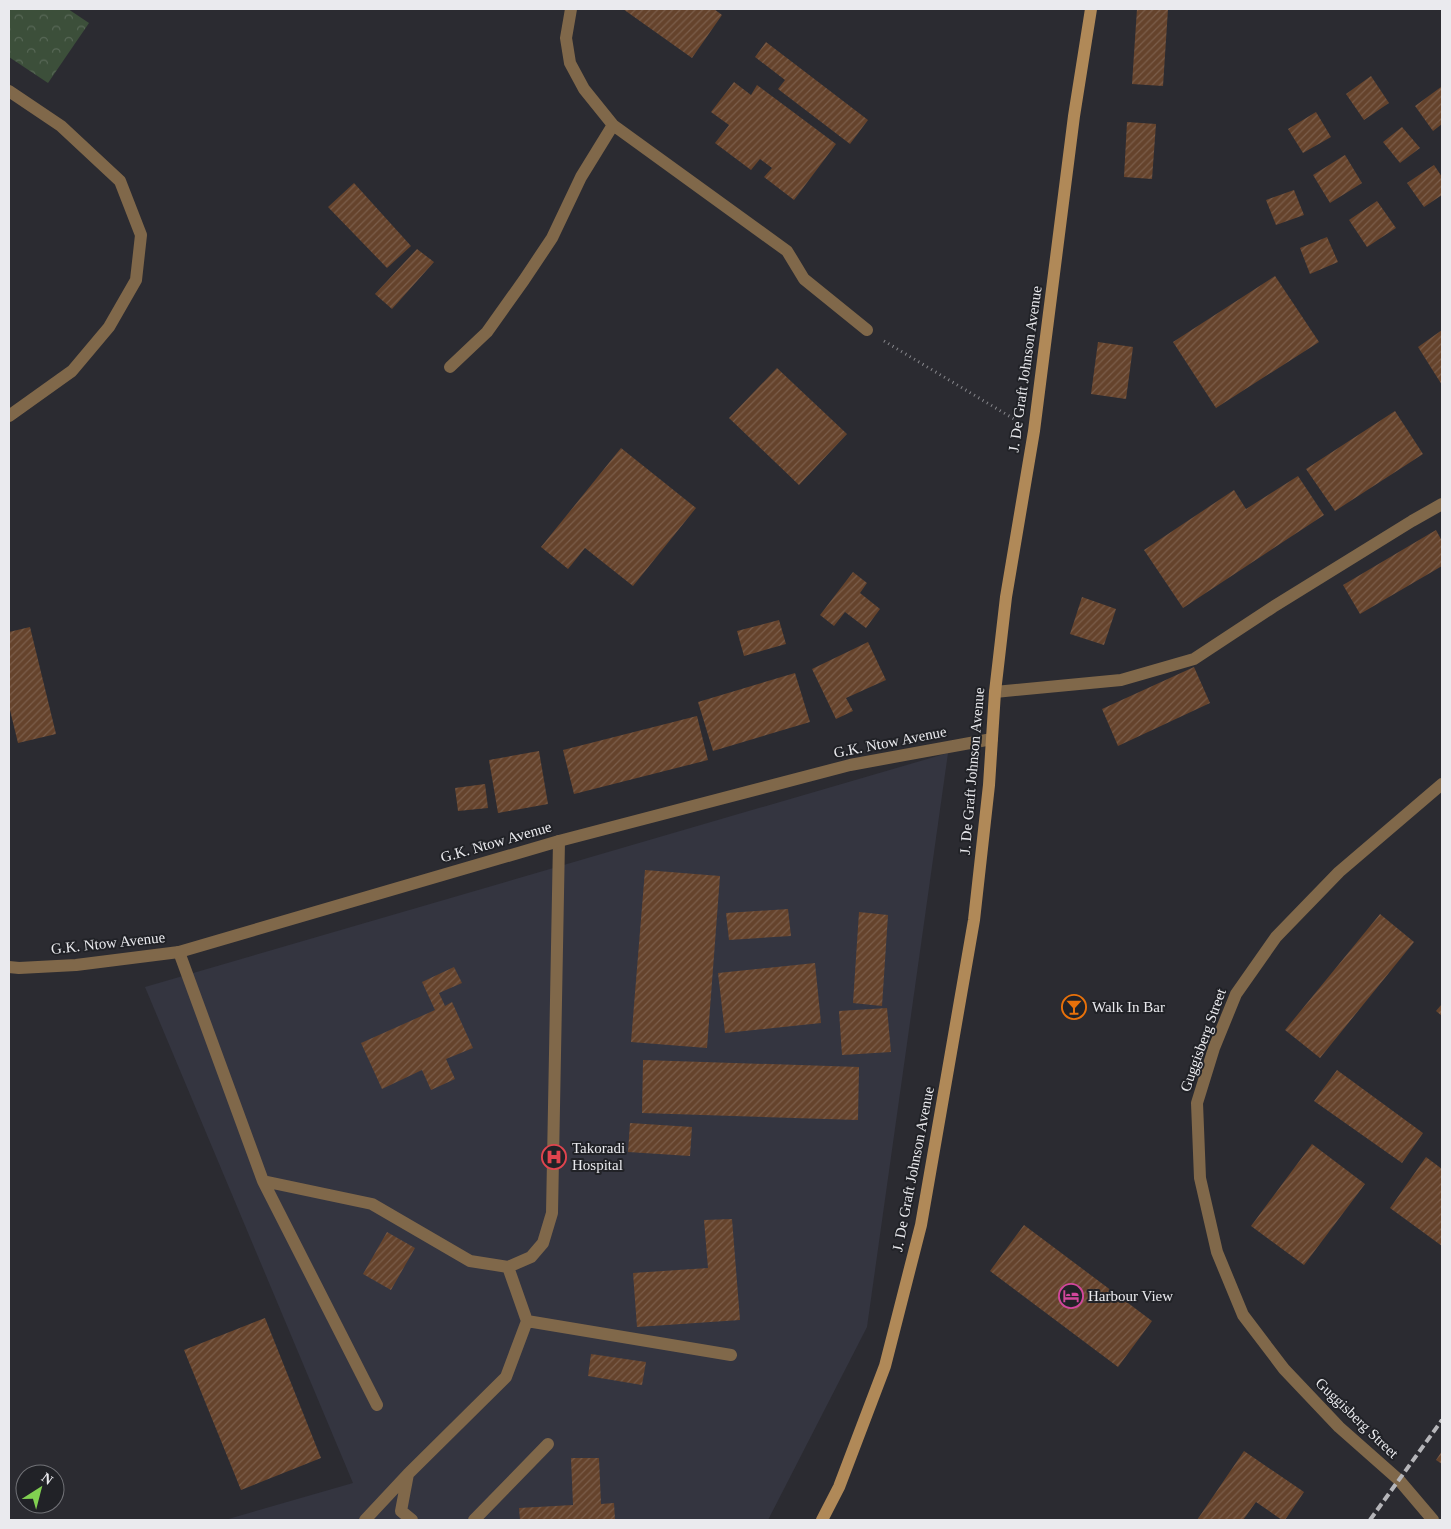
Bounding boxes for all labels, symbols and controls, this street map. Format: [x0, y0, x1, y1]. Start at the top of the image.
street label: J. De Graft Johnson Avenue [1005, 285, 1045, 453]
street label: J. De Graft Johnson Avenue [957, 686, 987, 855]
street label: G.K. Ntow Avenue [832, 723, 948, 761]
street label: G.K. Ntow Avenue [439, 818, 554, 866]
street label: G.K. Ntow Avenue [50, 929, 166, 957]
street label: Guggisberg Street [1177, 986, 1229, 1094]
bar icon: Walk In Bar [1061, 994, 1087, 1020]
place label: Walk In Bar [1092, 999, 1165, 1015]
street label: J. De Graft Johnson Avenue [889, 1085, 937, 1253]
place label: Takoradi Hospital [572, 1140, 625, 1173]
hospital icon: Takoradi Hospital [541, 1144, 567, 1170]
hotel icon: Harbour View [1058, 1283, 1084, 1309]
place label: Harbour View [1088, 1288, 1173, 1304]
street label: Guggisberg Street [1312, 1375, 1402, 1462]
north arrow [15, 1464, 65, 1514]
text: N [39, 1470, 56, 1488]

